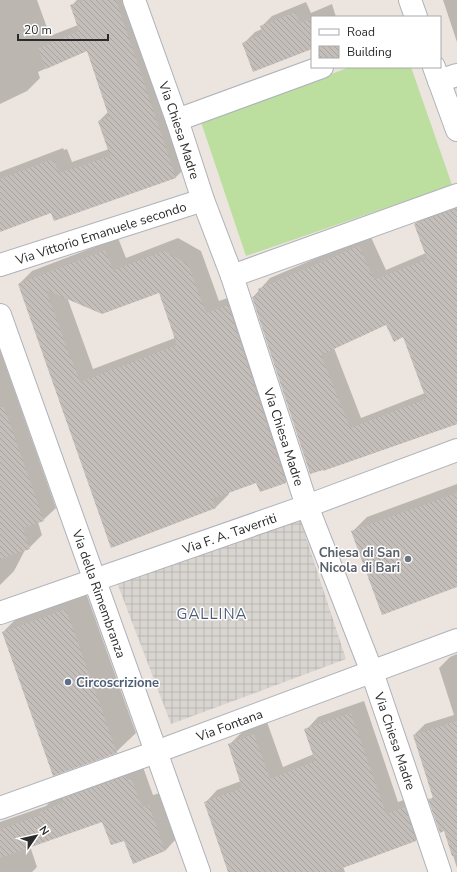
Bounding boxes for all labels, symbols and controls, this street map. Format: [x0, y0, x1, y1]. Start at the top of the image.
scale bar [18, 16, 108, 42]
legend [311, 16, 441, 68]
text: 20 m [24, 22, 52, 38]
text: Road [347, 24, 375, 40]
text: Building [347, 44, 392, 60]
street label: Via Chiesa Madre [154, 78, 204, 182]
street label: Via Vittorio Emanuele secondo [13, 198, 189, 270]
street label: Via Chiesa Madre [259, 385, 308, 488]
street label: Via F. A. Taverriti [179, 509, 279, 559]
street label: Via della Rimembranza [67, 527, 130, 661]
place label: Chiesa di San Nicola di Bari [319, 544, 400, 577]
marker: Chiesa di San Nicola di Bari [403, 554, 413, 564]
district label: GALLINA [177, 604, 248, 624]
place label: Circoscrizione [76, 674, 159, 692]
marker: Circoscrizione [63, 677, 73, 687]
street label: Via Chiesa Madre [369, 689, 419, 793]
street label: Via Fontana [193, 705, 265, 747]
north arrow [16, 816, 56, 856]
text: N [35, 823, 52, 838]

